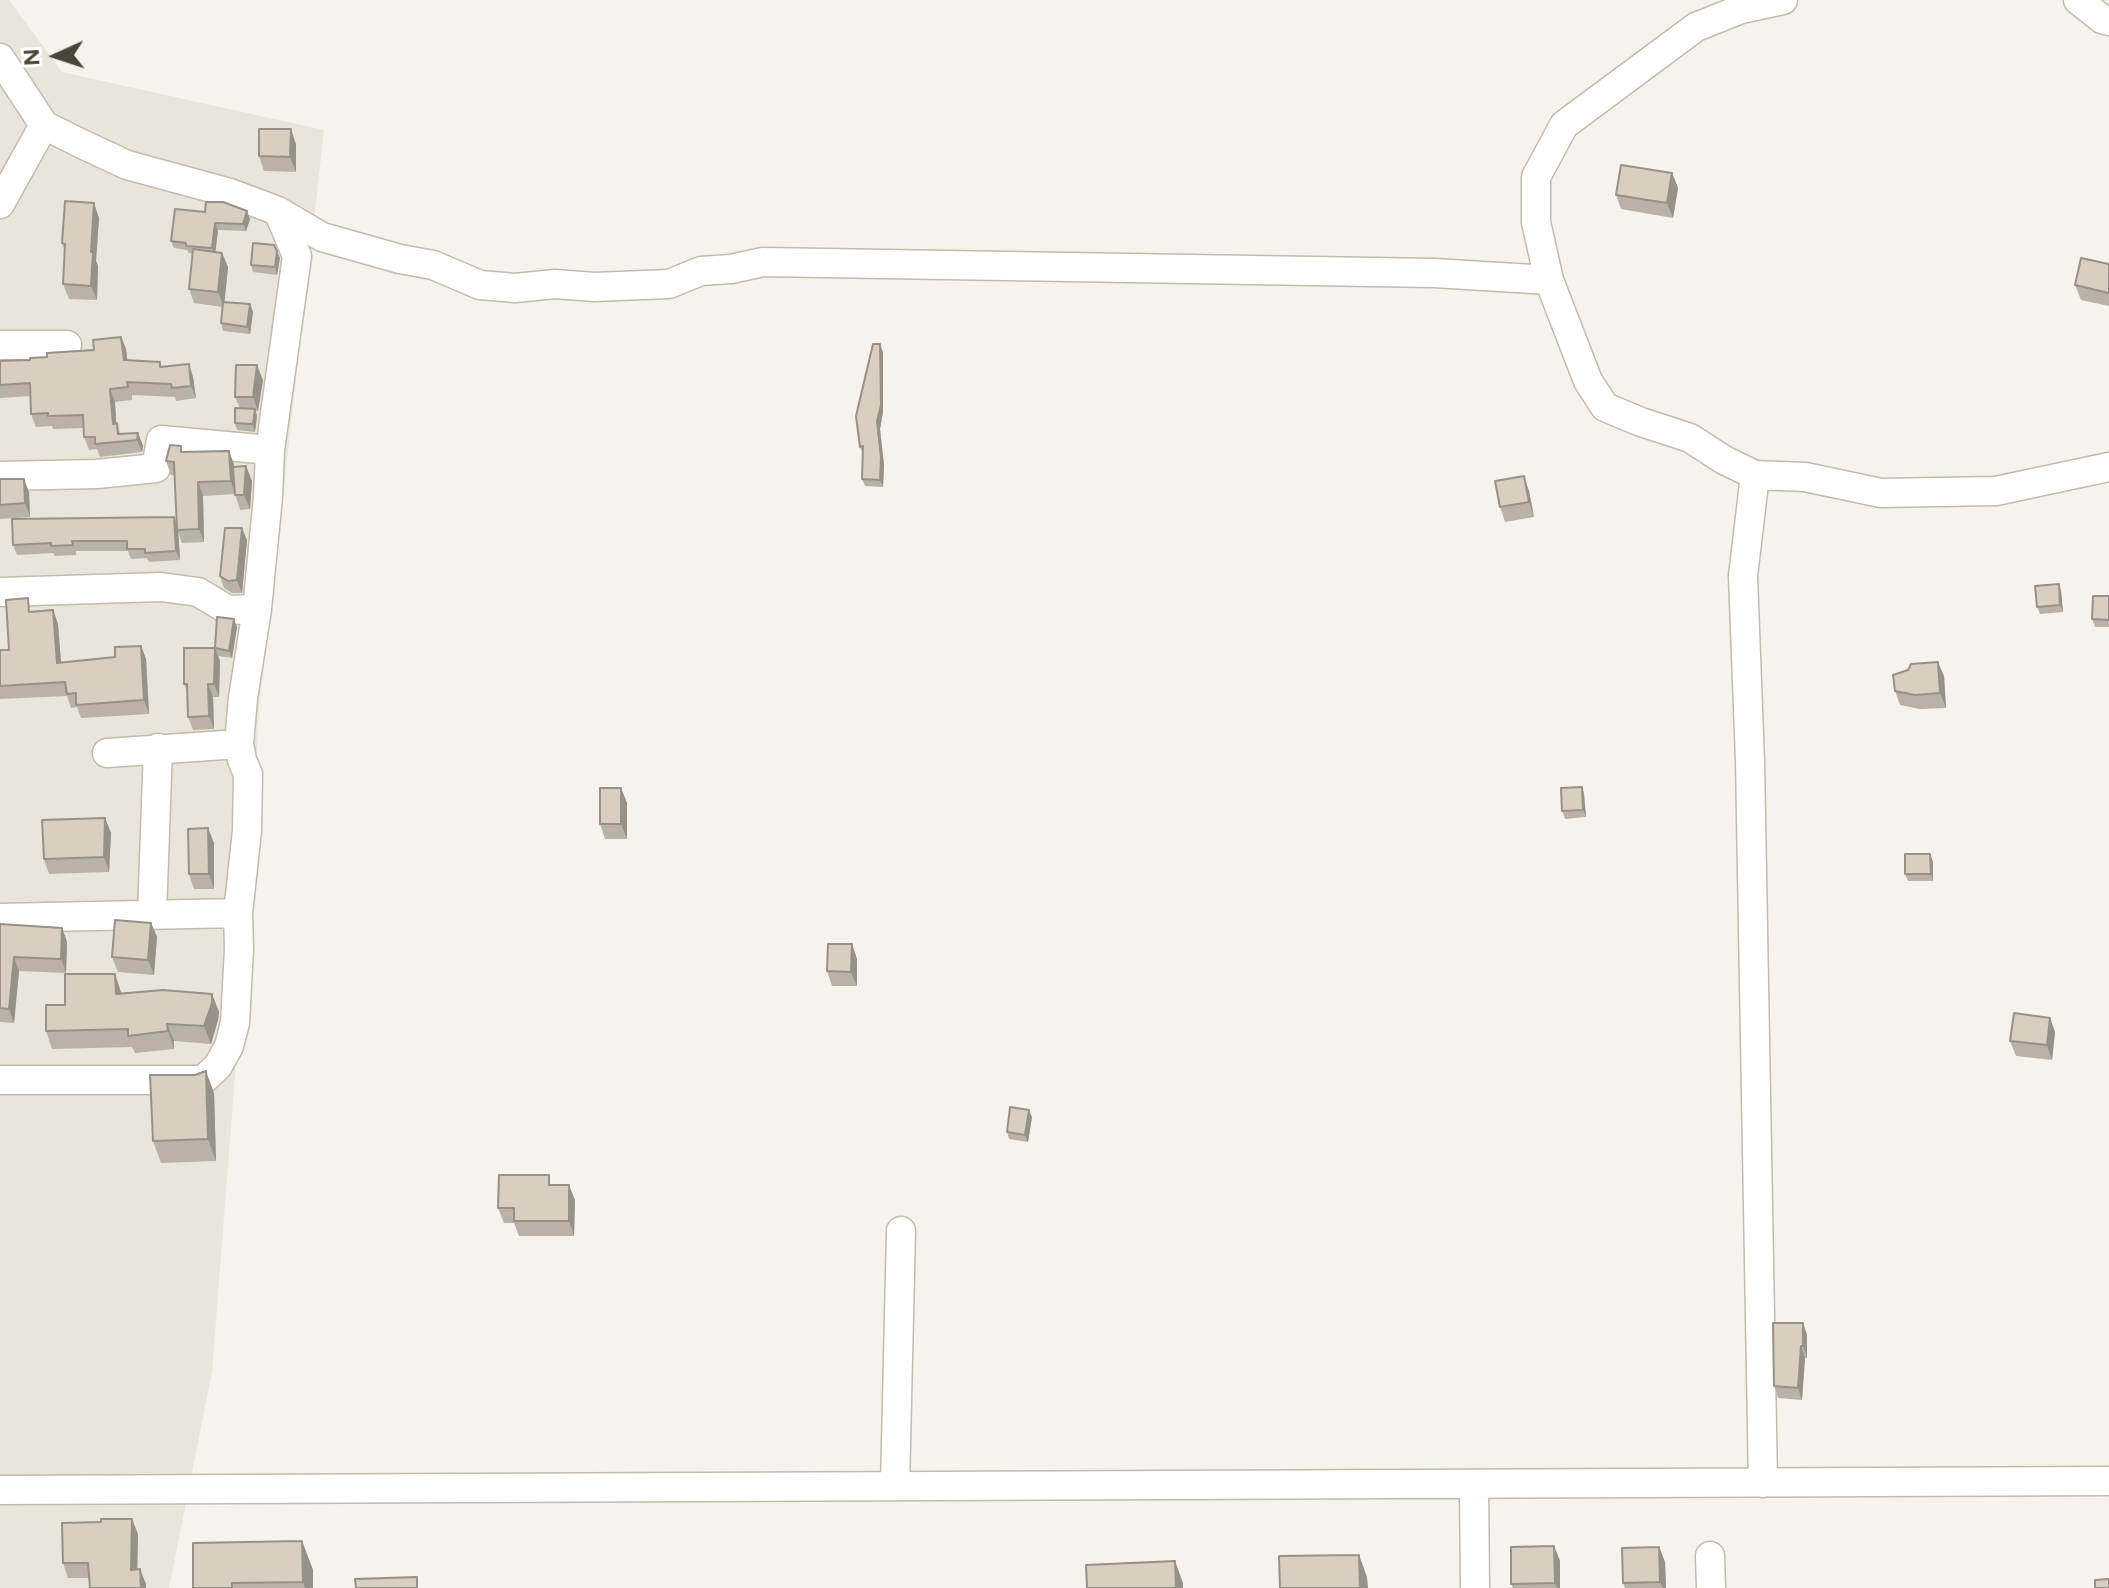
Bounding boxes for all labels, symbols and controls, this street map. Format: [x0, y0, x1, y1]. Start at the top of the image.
north arrow [16, 16, 96, 96]
text: N [18, 48, 45, 66]

